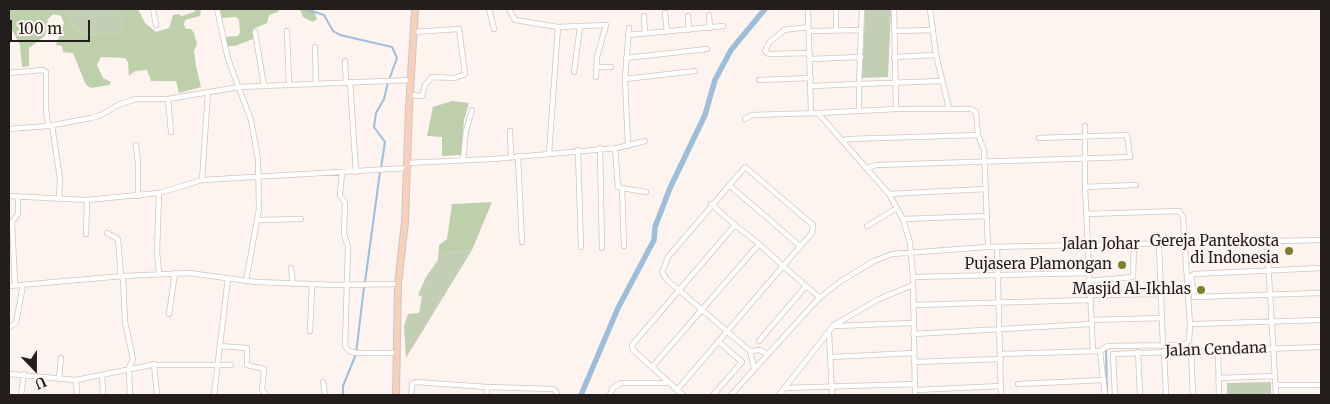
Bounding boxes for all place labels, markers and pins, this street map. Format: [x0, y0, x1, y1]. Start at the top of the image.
place label: Gereja Pantekosta di Indonesia [1150, 233, 1279, 268]
marker: Gereja Pantekosta di Indonesia [1283, 245, 1295, 257]
place label: Pujasera Plamongan [965, 256, 1112, 274]
marker: Pujasera Plamongan [1116, 259, 1128, 271]
place label: Masjid Al-Ikhlas [1072, 281, 1191, 299]
marker: Masjid Al-Ikhlas [1195, 284, 1207, 296]

